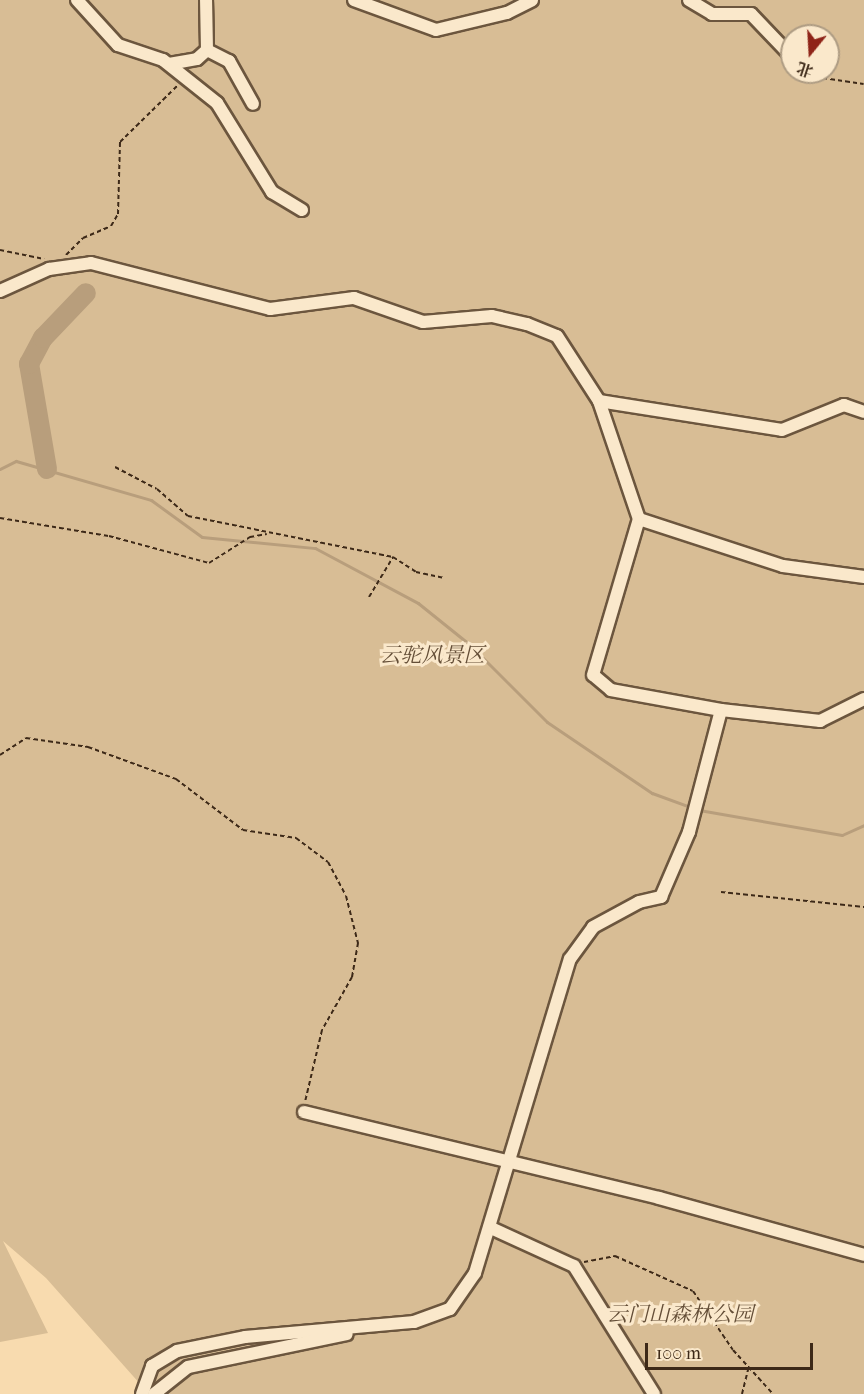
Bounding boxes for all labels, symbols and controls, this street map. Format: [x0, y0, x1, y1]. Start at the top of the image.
north arrow [780, 24, 840, 84]
text: 北 [794, 58, 815, 81]
park label: 云驼风景区 [380, 642, 484, 668]
park label: 云门山森林公园 [607, 1301, 753, 1327]
scale bar [648, 1331, 816, 1369]
text: 100 m [656, 1343, 701, 1364]

